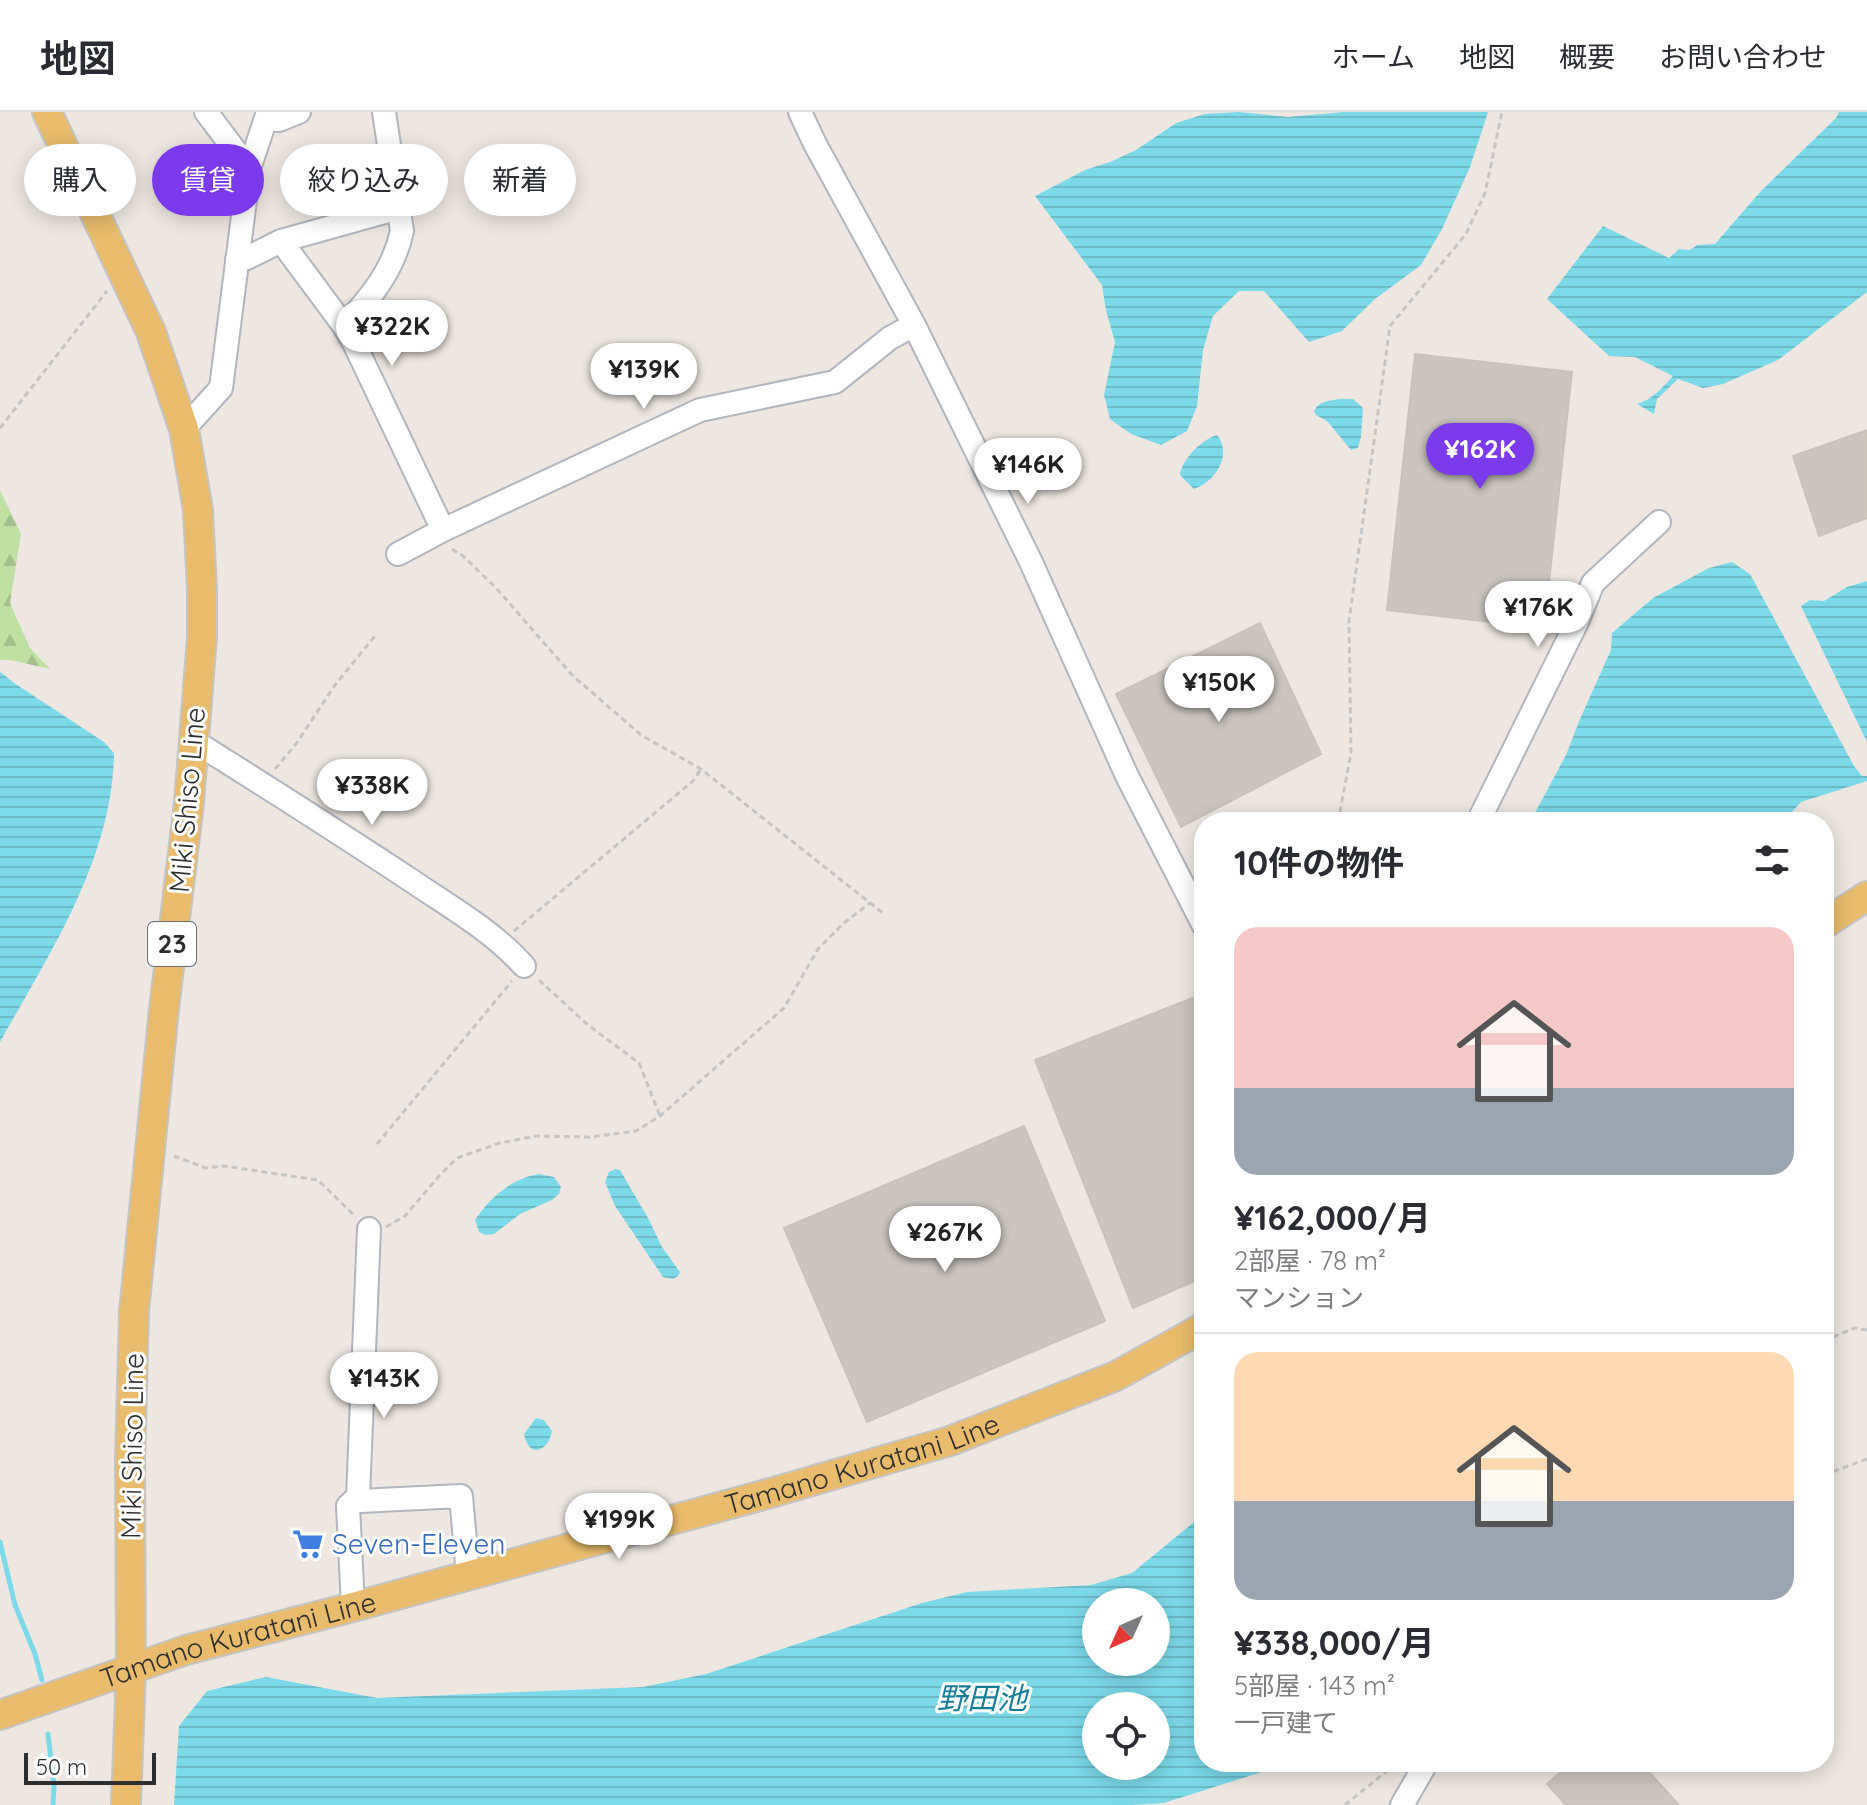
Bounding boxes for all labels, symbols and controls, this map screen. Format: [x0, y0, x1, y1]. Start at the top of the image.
text: 地図 [40, 34, 116, 82]
text: ホーム [1332, 39, 1415, 74]
text: 地図 [1459, 39, 1515, 74]
text: 概要 [1559, 39, 1615, 74]
text: お問い合わせ [1659, 39, 1827, 74]
chip: 購入 [24, 144, 136, 216]
chip: 賃貸 [152, 144, 264, 216]
chip: 絞り込み [280, 144, 448, 216]
chip: 新着 [464, 144, 576, 216]
pin: ¥322K [336, 300, 448, 368]
text: ¥322K [354, 309, 430, 342]
pin: ¥139K [588, 343, 700, 411]
text: ¥139K [608, 352, 680, 385]
pin: ¥162K [1424, 423, 1536, 491]
text: ¥162K [1444, 432, 1516, 465]
pin: ¥146K [972, 438, 1084, 506]
text: ¥146K [992, 447, 1064, 480]
pin: ¥176K [1482, 581, 1594, 649]
text: ¥176K [1503, 590, 1573, 623]
pin: ¥150K [1163, 656, 1275, 724]
text: ¥150K [1182, 665, 1256, 698]
street label: Miki Shiso Line [161, 706, 212, 894]
pin: ¥338K [316, 759, 428, 827]
text: ¥338K [335, 768, 409, 801]
icon: filters [1750, 838, 1794, 882]
text: 10件の物件 [1234, 841, 1404, 884]
road number: 23 [148, 922, 196, 966]
icon: home [1442, 979, 1586, 1123]
text: ¥162,000/月 [1234, 1196, 1431, 1239]
pin: ¥267K [889, 1206, 1001, 1274]
text: ¥267K [907, 1215, 983, 1248]
text: 2部屋 · 78 m² [1234, 1244, 1386, 1277]
text: マンション [1234, 1281, 1364, 1314]
pin: ¥143K [328, 1352, 440, 1420]
street label: Miki Shiso Line [112, 1353, 151, 1539]
text: ¥143K [348, 1361, 420, 1394]
icon: home [1442, 1404, 1586, 1548]
street label: Tamano Kuratani Line [720, 1405, 1004, 1522]
pin: ¥199K [563, 1493, 675, 1561]
text: ¥199K [583, 1502, 655, 1535]
place label: Seven-Eleven [332, 1526, 505, 1561]
supermarket icon: Seven-Eleven [291, 1527, 325, 1561]
street label: Tamano Kuratani Line [95, 1584, 380, 1696]
north arrow [1082, 1588, 1170, 1676]
map controls [1082, 1588, 1170, 1780]
text: ¥338,000/月 [1234, 1621, 1435, 1664]
text: 5部屋 · 143 m² [1234, 1669, 1395, 1702]
water label: 野田池 [937, 1679, 1030, 1717]
button: locate [1082, 1692, 1170, 1780]
text: 一戸建て [1234, 1706, 1338, 1739]
scale bar [24, 1749, 156, 1785]
text: 50 m [36, 1753, 87, 1781]

